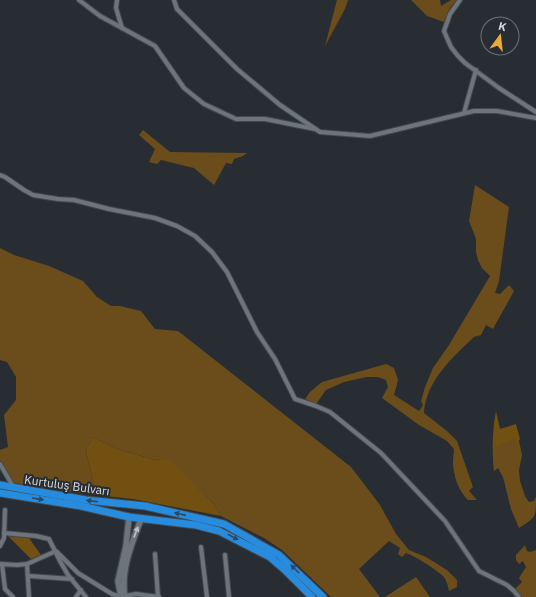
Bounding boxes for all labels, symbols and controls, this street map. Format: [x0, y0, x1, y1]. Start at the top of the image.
north arrow [480, 16, 520, 56]
text: K [497, 19, 508, 34]
street label: Kurtuluş Bulvarı [23, 472, 111, 498]
one-way arrow [32, 496, 45, 502]
one-way arrow [86, 497, 98, 504]
one-way arrow [174, 510, 186, 516]
one-way arrow [133, 526, 139, 538]
one-way arrow [227, 534, 239, 540]
one-way arrow [290, 564, 300, 574]

